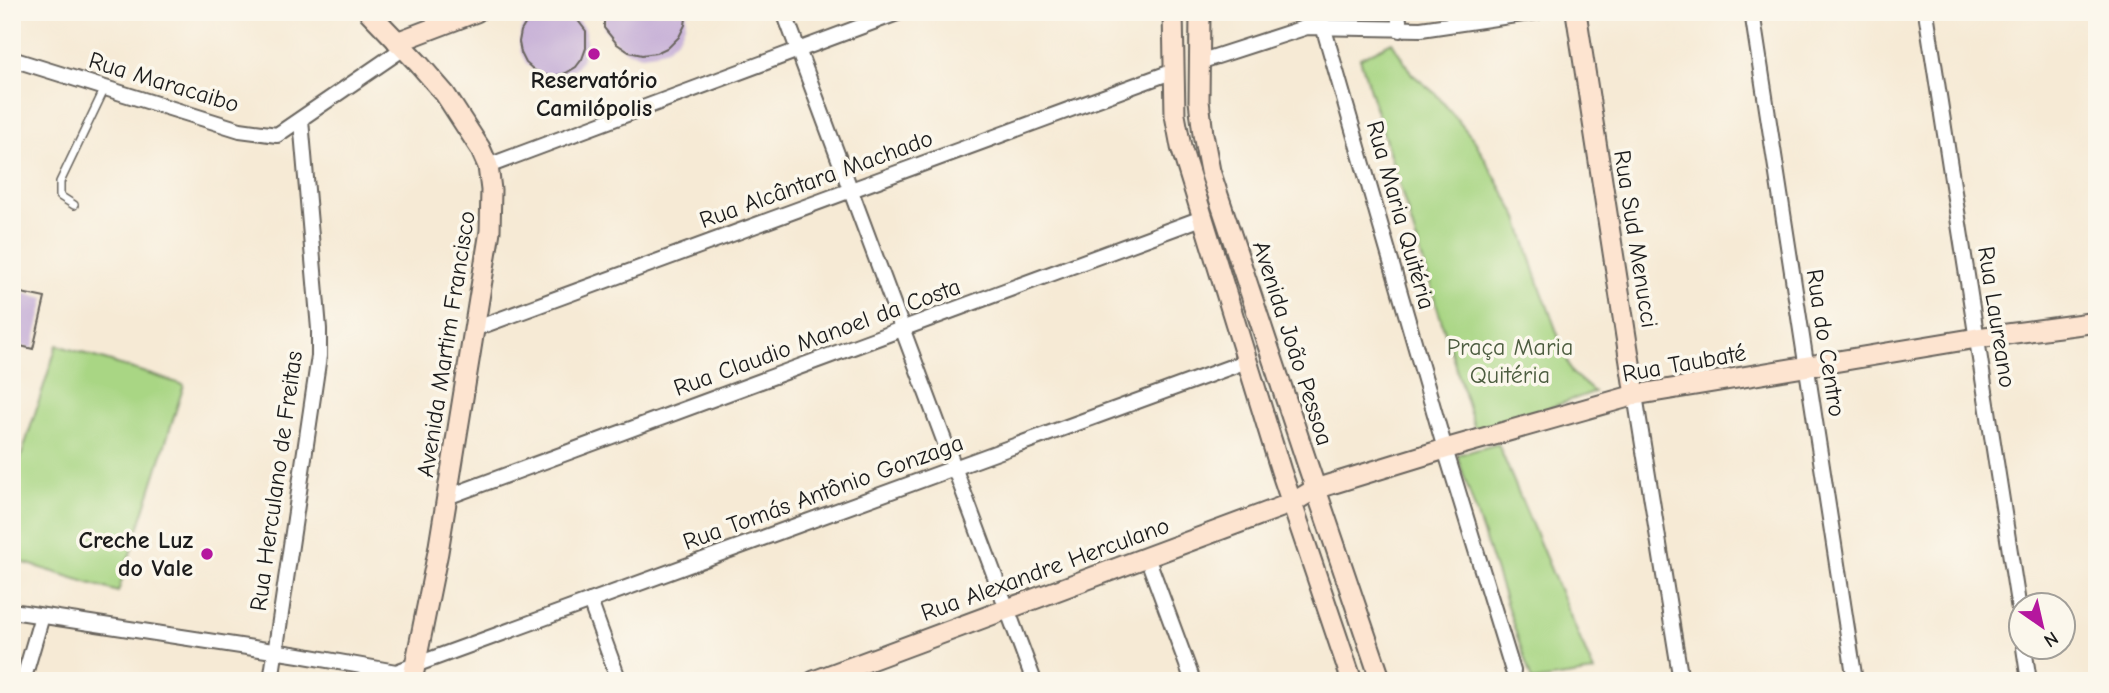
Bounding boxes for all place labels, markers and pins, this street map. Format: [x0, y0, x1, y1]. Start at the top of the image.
marker: Reservatório Camilópolis [586, 46, 602, 62]
place label: Reservatório Camilópolis [530, 66, 658, 122]
place label: Creche Luz do Vale [79, 526, 194, 582]
marker: Creche Luz do Vale [199, 546, 215, 562]

